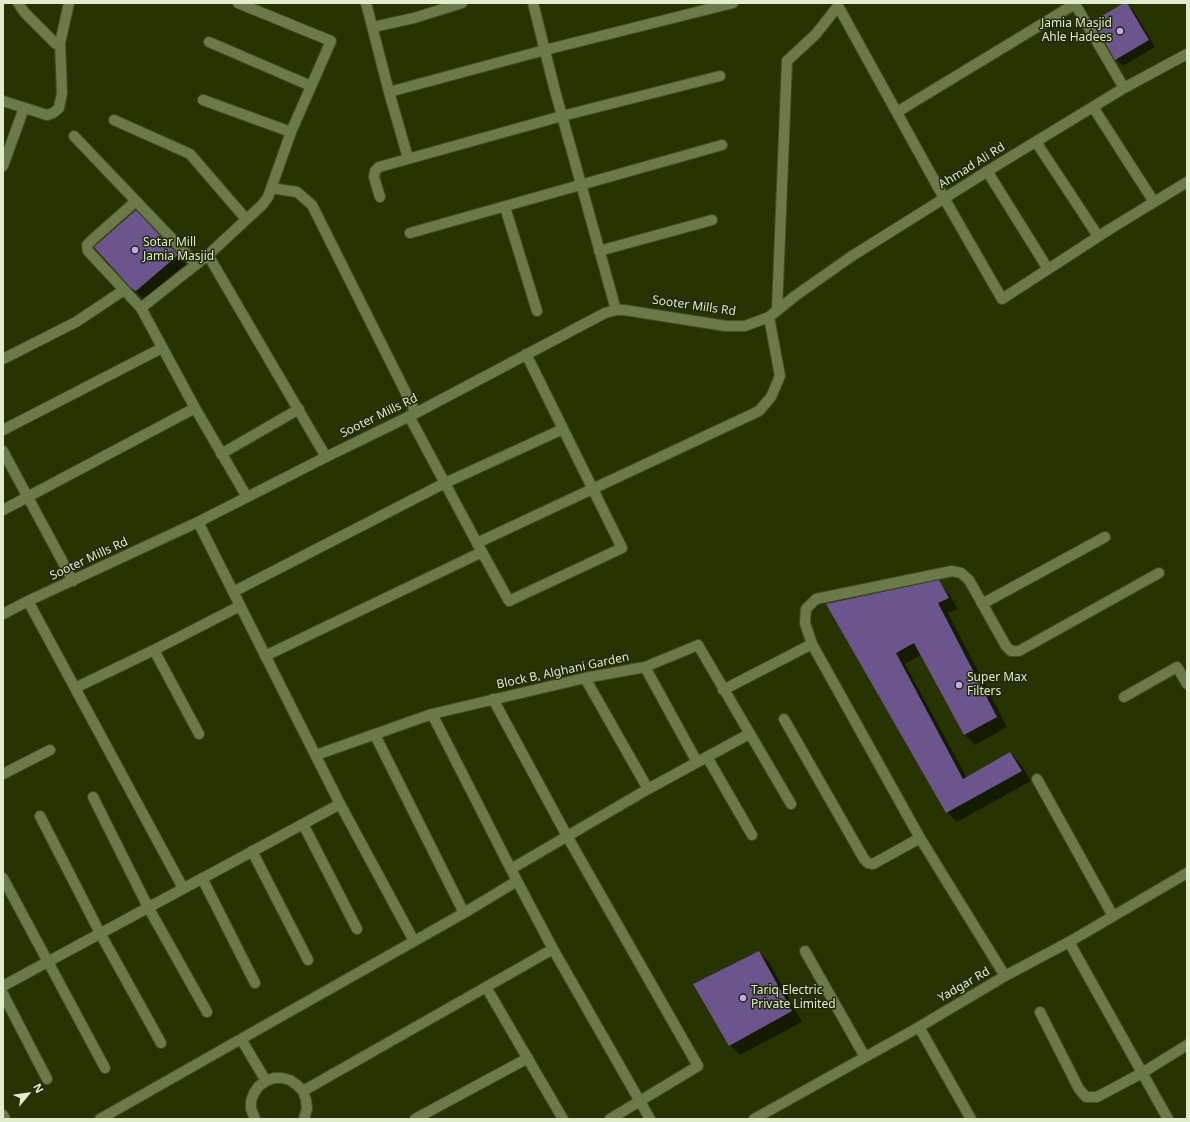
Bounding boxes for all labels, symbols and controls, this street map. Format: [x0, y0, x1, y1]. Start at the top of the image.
place label: Jamia Masjid Ahle Hadees [1041, 17, 1112, 45]
marker: Jamia Masjid Ahle Hadees [1115, 26, 1125, 36]
street label: Ahmad Ali Rd [936, 140, 1008, 192]
place label: Sotar Mill Jamia Masjid [143, 236, 214, 264]
marker: Sotar Mill Jamia Masjid [130, 245, 140, 255]
street label: Sooter Mills Rd [651, 293, 737, 319]
street label: Sooter Mills Rd [338, 391, 420, 441]
street label: Sooter Mills Rd [48, 535, 130, 583]
street label: Block B, Alghani Garden [495, 650, 631, 692]
place label: Super Max Filters [967, 671, 1027, 699]
marker: Super Max Filters [954, 680, 964, 690]
street label: Yadgar Rd [936, 964, 992, 1006]
place label: Tariq Electric Private Limited [751, 984, 836, 1012]
marker: Tariq Electric Private Limited [738, 993, 748, 1003]
north arrow [8, 1074, 48, 1114]
text: N [30, 1080, 48, 1095]

